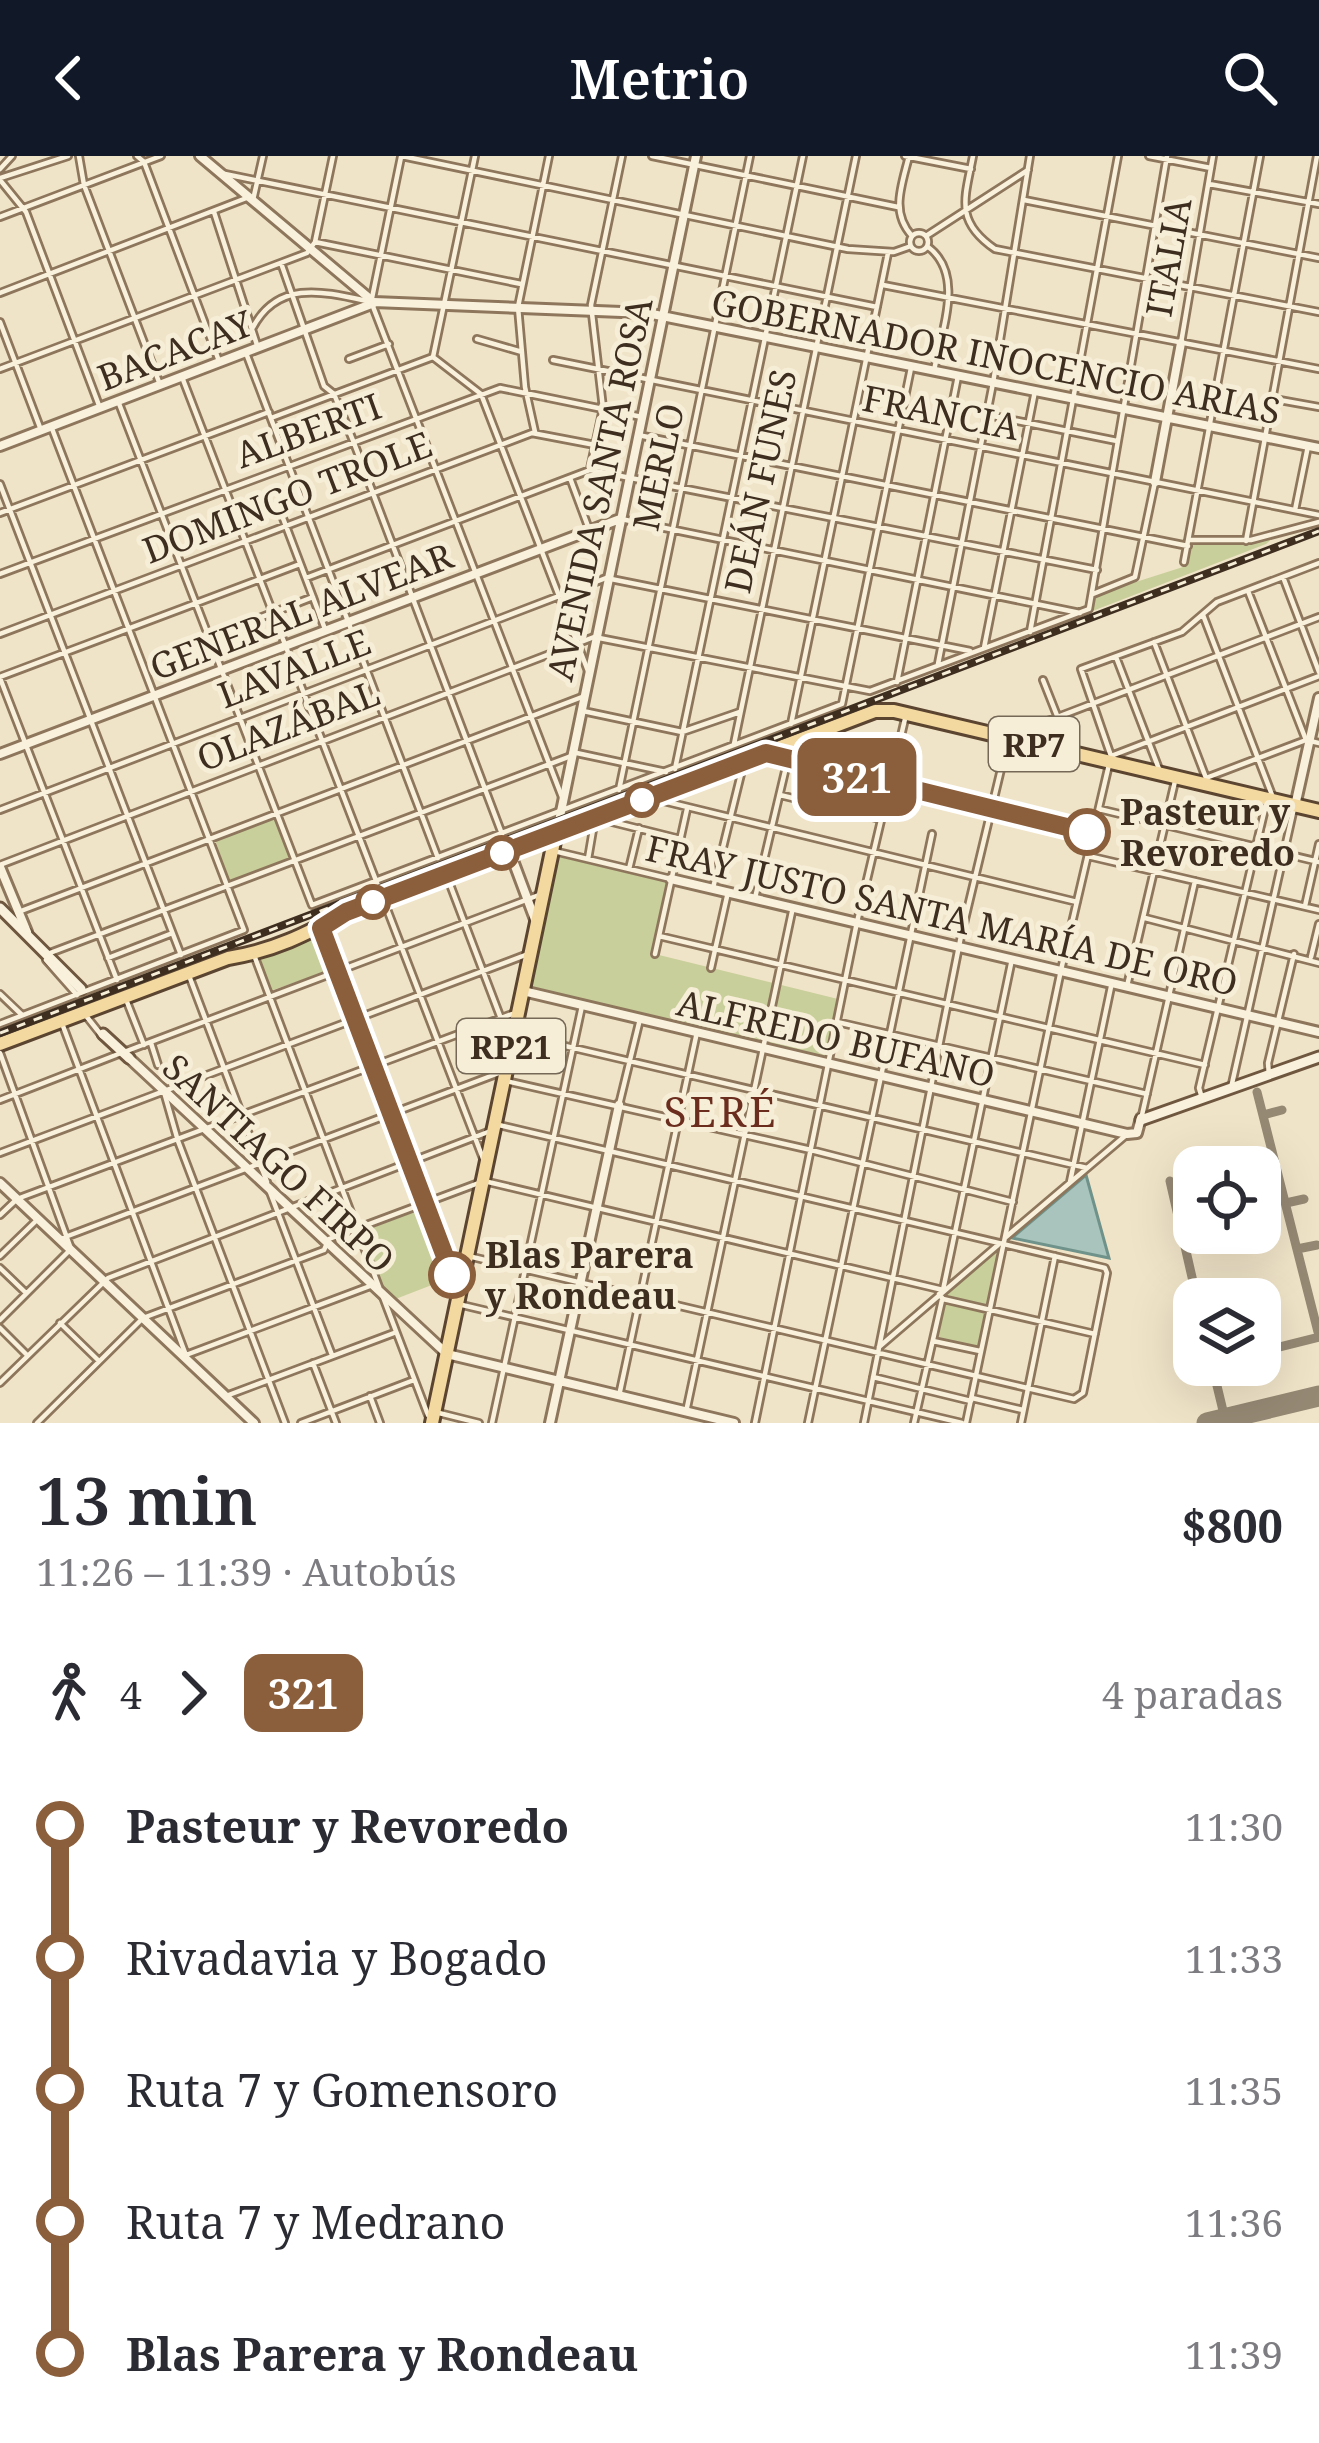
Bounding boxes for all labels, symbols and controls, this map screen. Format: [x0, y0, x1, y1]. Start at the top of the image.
text: Metrio [570, 41, 749, 115]
icon: back [36, 45, 102, 111]
icon: search [1217, 45, 1283, 111]
street label: ITALIA [1133, 193, 1203, 320]
street label: GOBERNADOR INOCENCIO ARIAS [707, 277, 1285, 435]
street label: AVENIDA SANTA ROSA [534, 292, 664, 685]
street label: BACACAY [91, 298, 260, 402]
street label: DEÁN FUNES [712, 365, 808, 597]
street label: FRANCIA [859, 373, 1024, 451]
street label: ALBERTI [228, 381, 388, 479]
street label: MERLO [621, 399, 695, 535]
street label: DOMINGO TROLE [136, 419, 438, 575]
street label: GENERAL ALVEAR [143, 531, 460, 691]
street label: LAVALLE [211, 617, 377, 719]
street label: OLAZÁBAL [190, 668, 386, 782]
road number: RP7 [989, 717, 1079, 771]
line badge: 321 [788, 738, 926, 816]
text: 321 [821, 748, 893, 805]
unlabelled marker [626, 784, 658, 816]
place label: Pasteur y Revoredo [1120, 787, 1295, 877]
marker: Pasteur y Revoredo [1065, 810, 1109, 854]
street label: FRAY JUSTO SANTA MARÍA DE ORO [641, 823, 1243, 1007]
unlabelled marker [486, 837, 518, 869]
unlabelled marker [357, 886, 389, 918]
street label: ALFREDO BUFANO [672, 978, 1000, 1098]
road number: RP21 [457, 1019, 565, 1073]
street label: SANTIAGO FIRPO [153, 1043, 405, 1283]
district label: SERÉ [664, 1082, 778, 1139]
map controls [1173, 1146, 1281, 1386]
button: locate [1173, 1146, 1281, 1254]
place label: Blas Parera y Rondeau [485, 1230, 694, 1320]
marker: Blas Parera y Rondeau [430, 1253, 474, 1297]
button: layers [1173, 1278, 1281, 1386]
text: 13 min [36, 1454, 258, 1544]
text: $800 [1181, 1495, 1283, 1556]
text: 11:26 – 11:39 · Autobús [36, 1544, 457, 1597]
icon: walk [36, 1660, 102, 1726]
icon: forward [160, 1660, 226, 1726]
text: 321 [268, 1664, 339, 1721]
text: 4 [120, 1667, 142, 1720]
text: 4 paradas [1102, 1667, 1283, 1720]
text: Pasteur y Revoredo [126, 1795, 569, 1856]
text: 11:30 [1185, 1799, 1283, 1852]
text: Rivadavia y Bogado [126, 1927, 547, 1988]
text: 11:33 [1185, 1931, 1283, 1984]
text: Ruta 7 y Gomensoro [126, 2059, 558, 2120]
text: 11:35 [1185, 2063, 1283, 2116]
text: Ruta 7 y Medrano [126, 2191, 506, 2252]
text: 11:36 [1185, 2195, 1283, 2248]
text: Blas Parera y Rondeau [126, 2323, 638, 2384]
text: 11:39 [1185, 2327, 1283, 2380]

